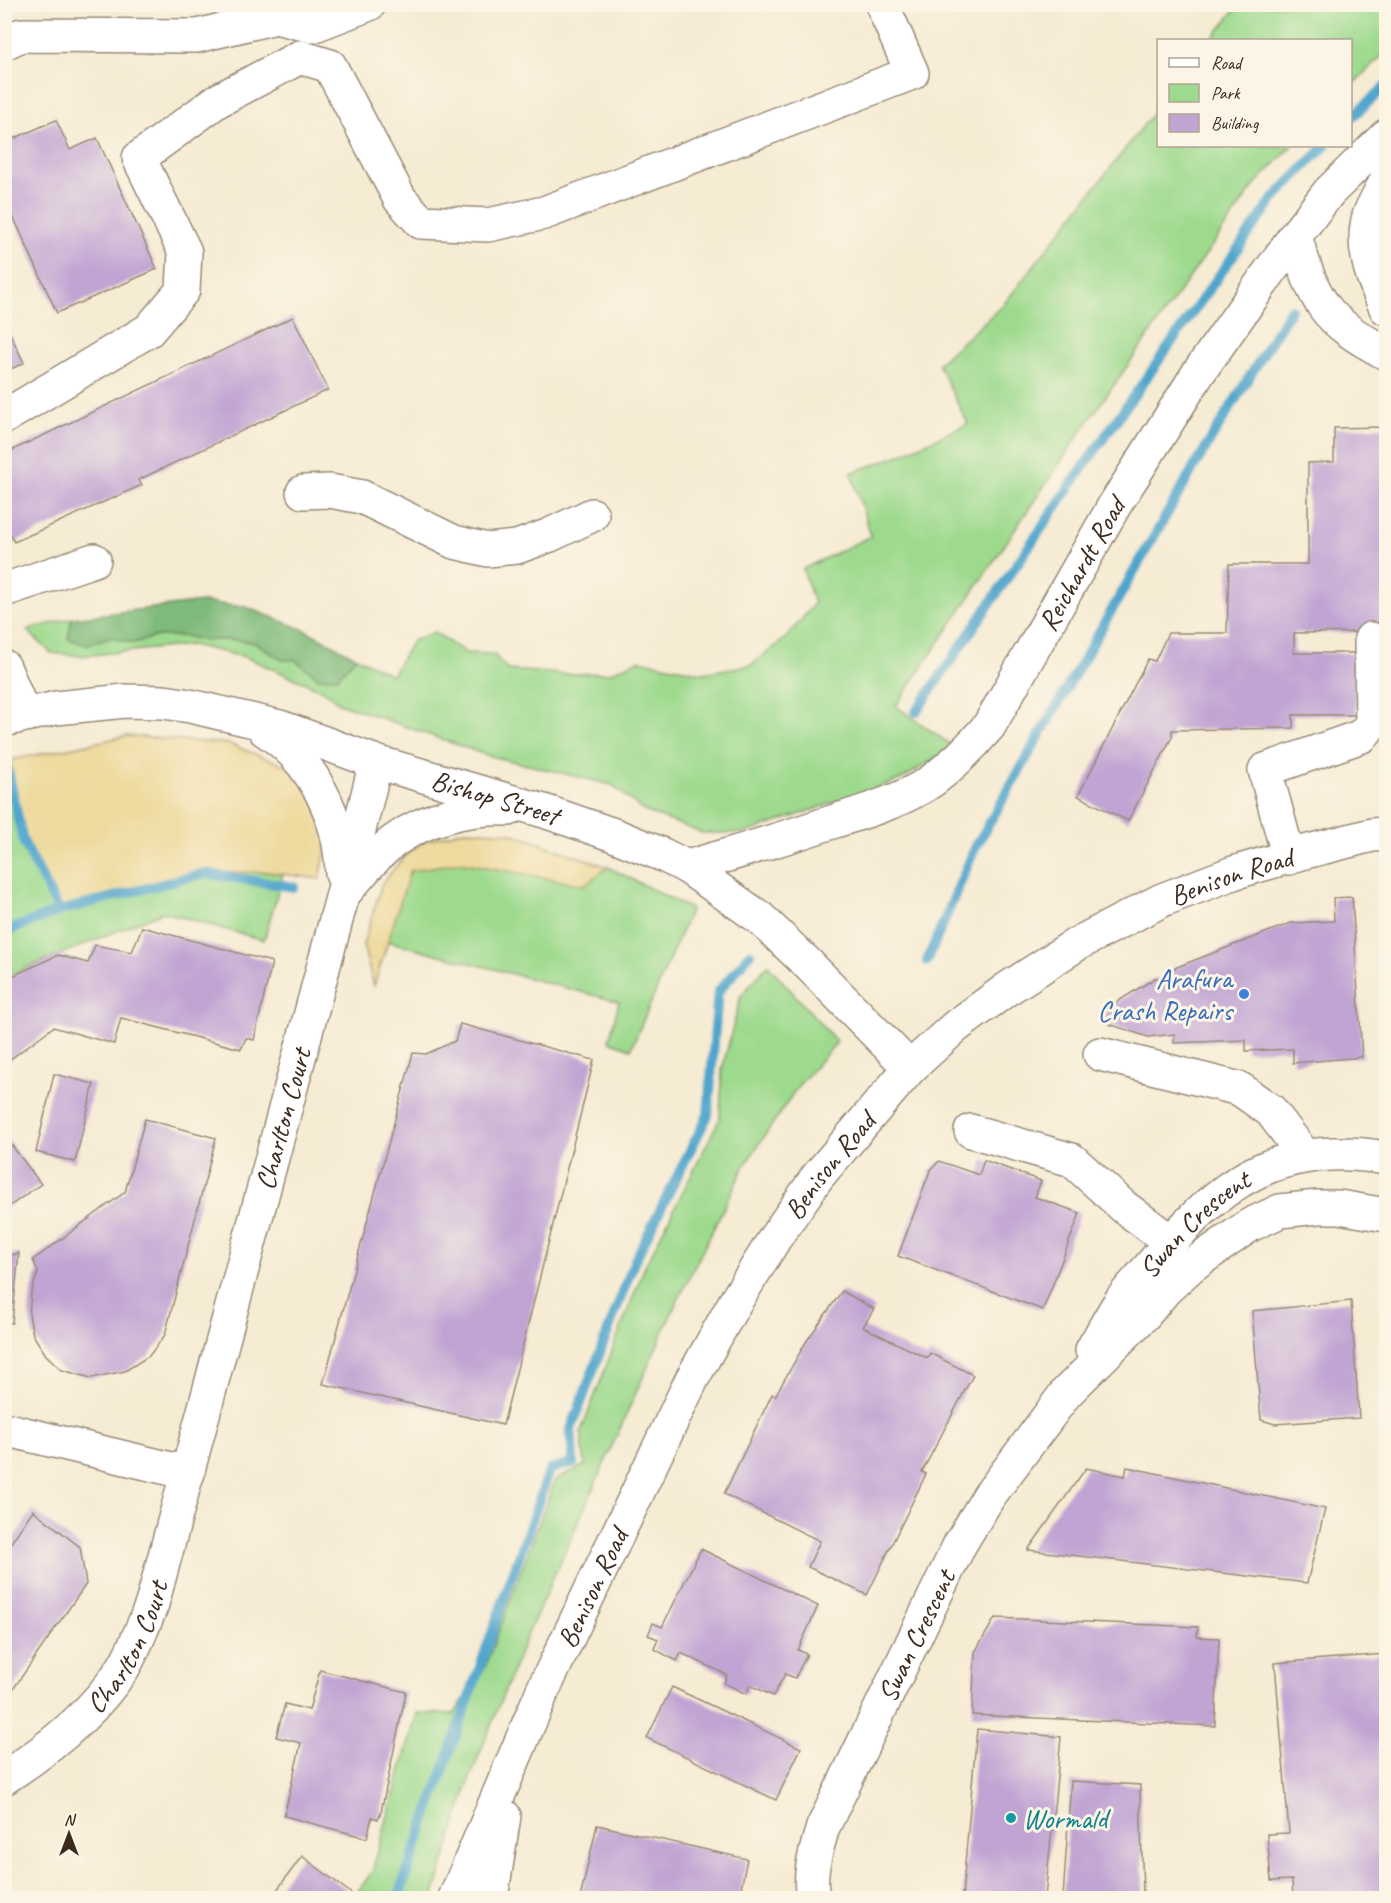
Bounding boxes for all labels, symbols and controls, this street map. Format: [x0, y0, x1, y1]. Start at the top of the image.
legend [1157, 39, 1352, 147]
text: Road [1211, 52, 1244, 74]
text: Park [1211, 82, 1241, 104]
text: Building [1211, 112, 1260, 134]
street label: Reichardt Road [1029, 487, 1135, 637]
street label: Bishop Street [428, 762, 567, 834]
street label: Benison Road [1165, 838, 1300, 913]
place label: Arafura Crash Repairs [1098, 961, 1235, 1028]
marker: Arafura Crash Repairs [1237, 987, 1251, 1001]
street label: Charlton Court [247, 1042, 319, 1193]
street label: Benison Road [776, 1102, 885, 1226]
street label: Swan Crescent [1131, 1160, 1258, 1285]
street label: Benison Road [549, 1519, 637, 1653]
street label: Swan Crescent [869, 1562, 963, 1707]
street label: Charlton Court [78, 1575, 176, 1720]
place label: Wormald [1023, 1801, 1111, 1836]
north arrow [39, 1804, 99, 1864]
text: N [64, 1810, 77, 1830]
marker: Wormald [1004, 1811, 1018, 1825]

